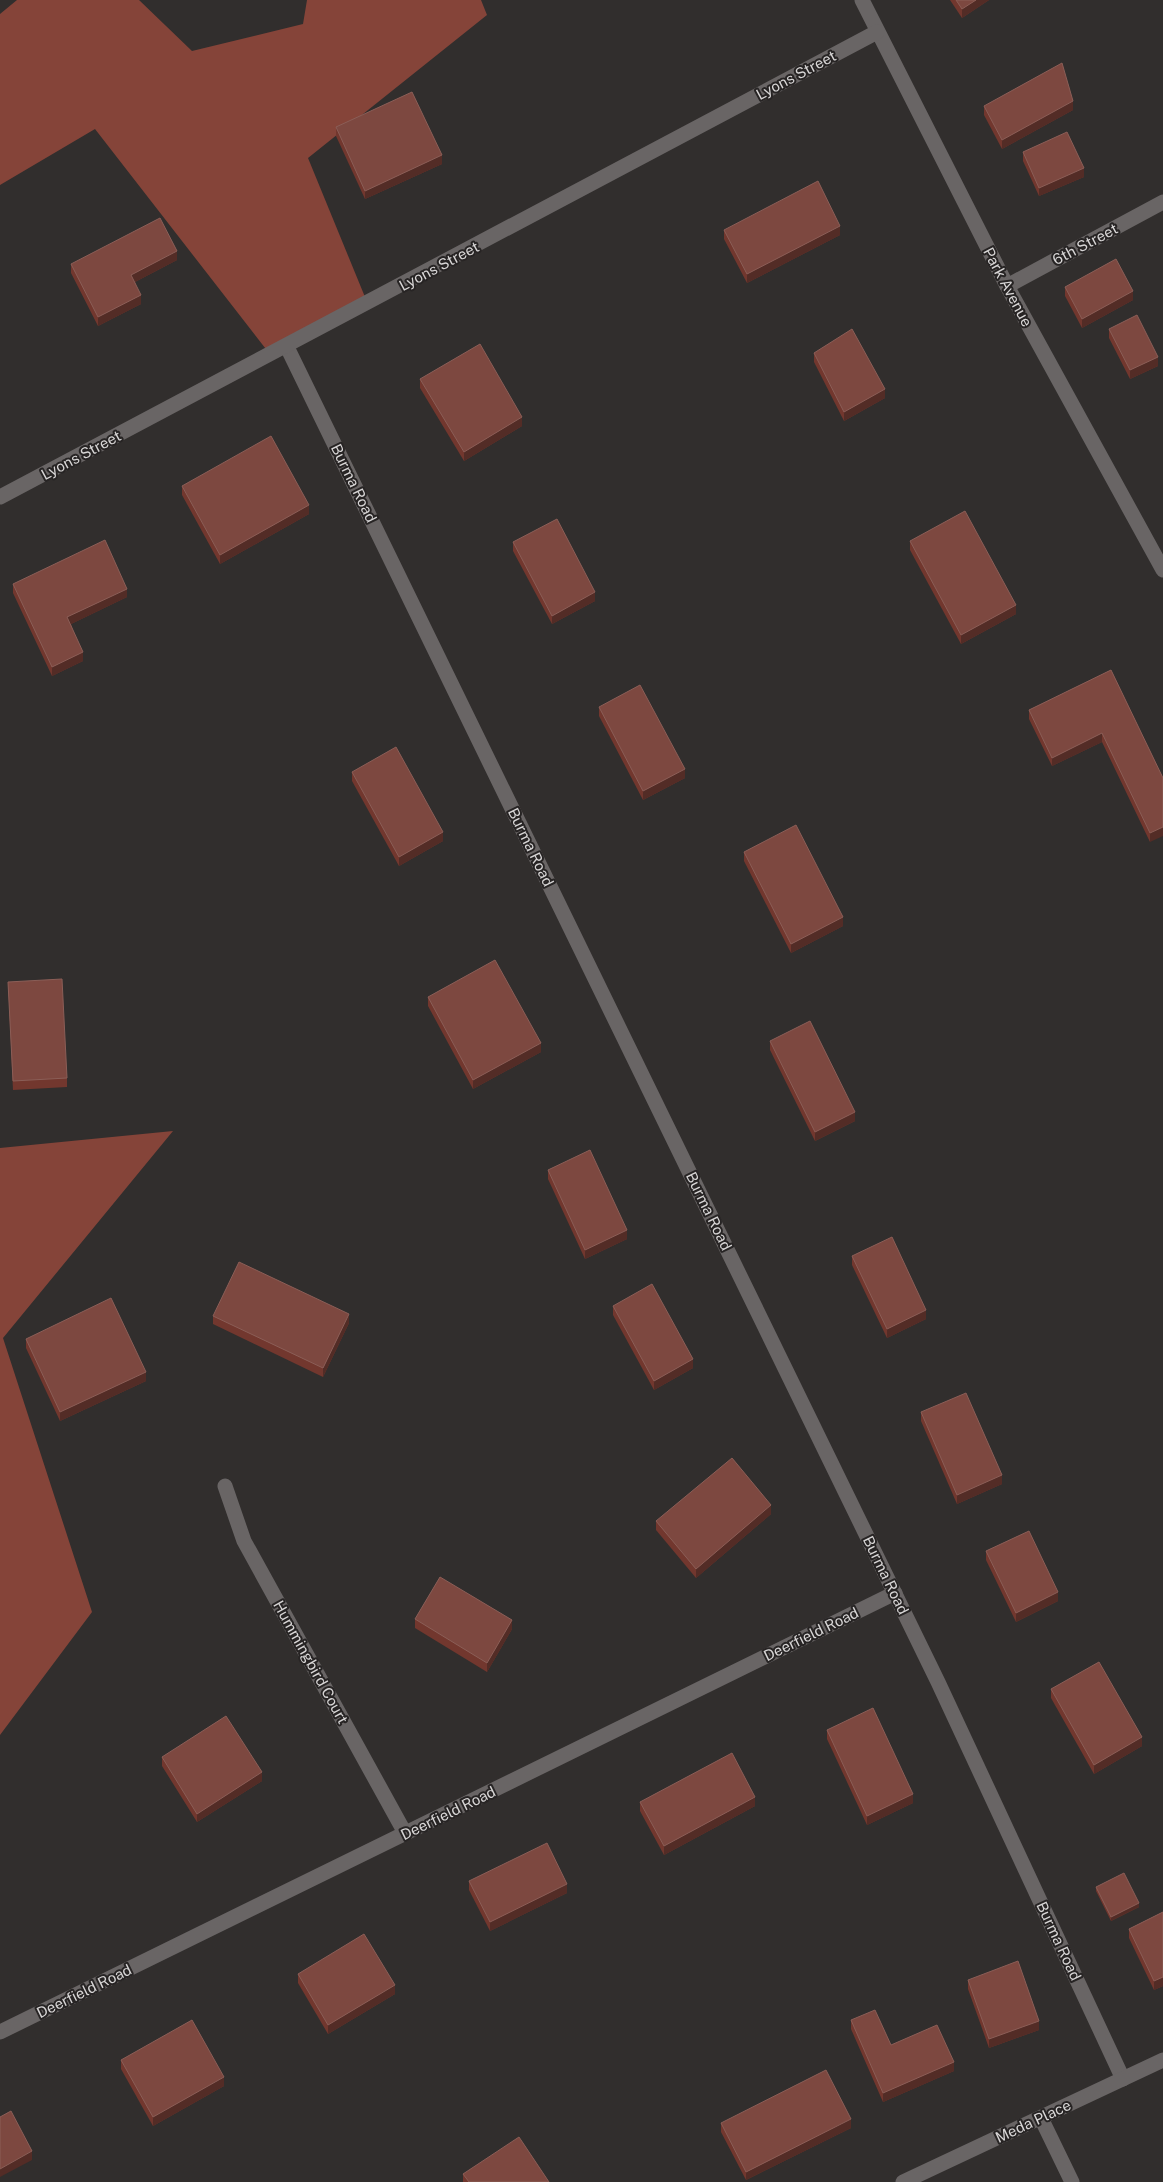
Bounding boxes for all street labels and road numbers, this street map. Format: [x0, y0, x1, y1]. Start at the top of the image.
street label: Lyons Street [753, 47, 839, 103]
street label: 6th Street [1050, 220, 1121, 268]
street label: Lyons Street [396, 238, 482, 294]
street label: Park Avenue [980, 245, 1036, 329]
street label: Lyons Street [38, 427, 124, 483]
street label: Burma Road [328, 441, 380, 525]
street label: Burma Road [505, 805, 557, 889]
street label: Burma Road [683, 1169, 735, 1253]
street label: Burma Road [860, 1533, 912, 1617]
street label: Hummingbird Court [270, 1597, 352, 1727]
street label: Deerfield Road [761, 1604, 861, 1664]
street label: Deerfield Road [398, 1783, 498, 1843]
street label: Burma Road [1033, 1899, 1085, 1983]
street label: Deerfield Road [34, 1961, 134, 2021]
street label: Meda Place [992, 2096, 1074, 2146]

